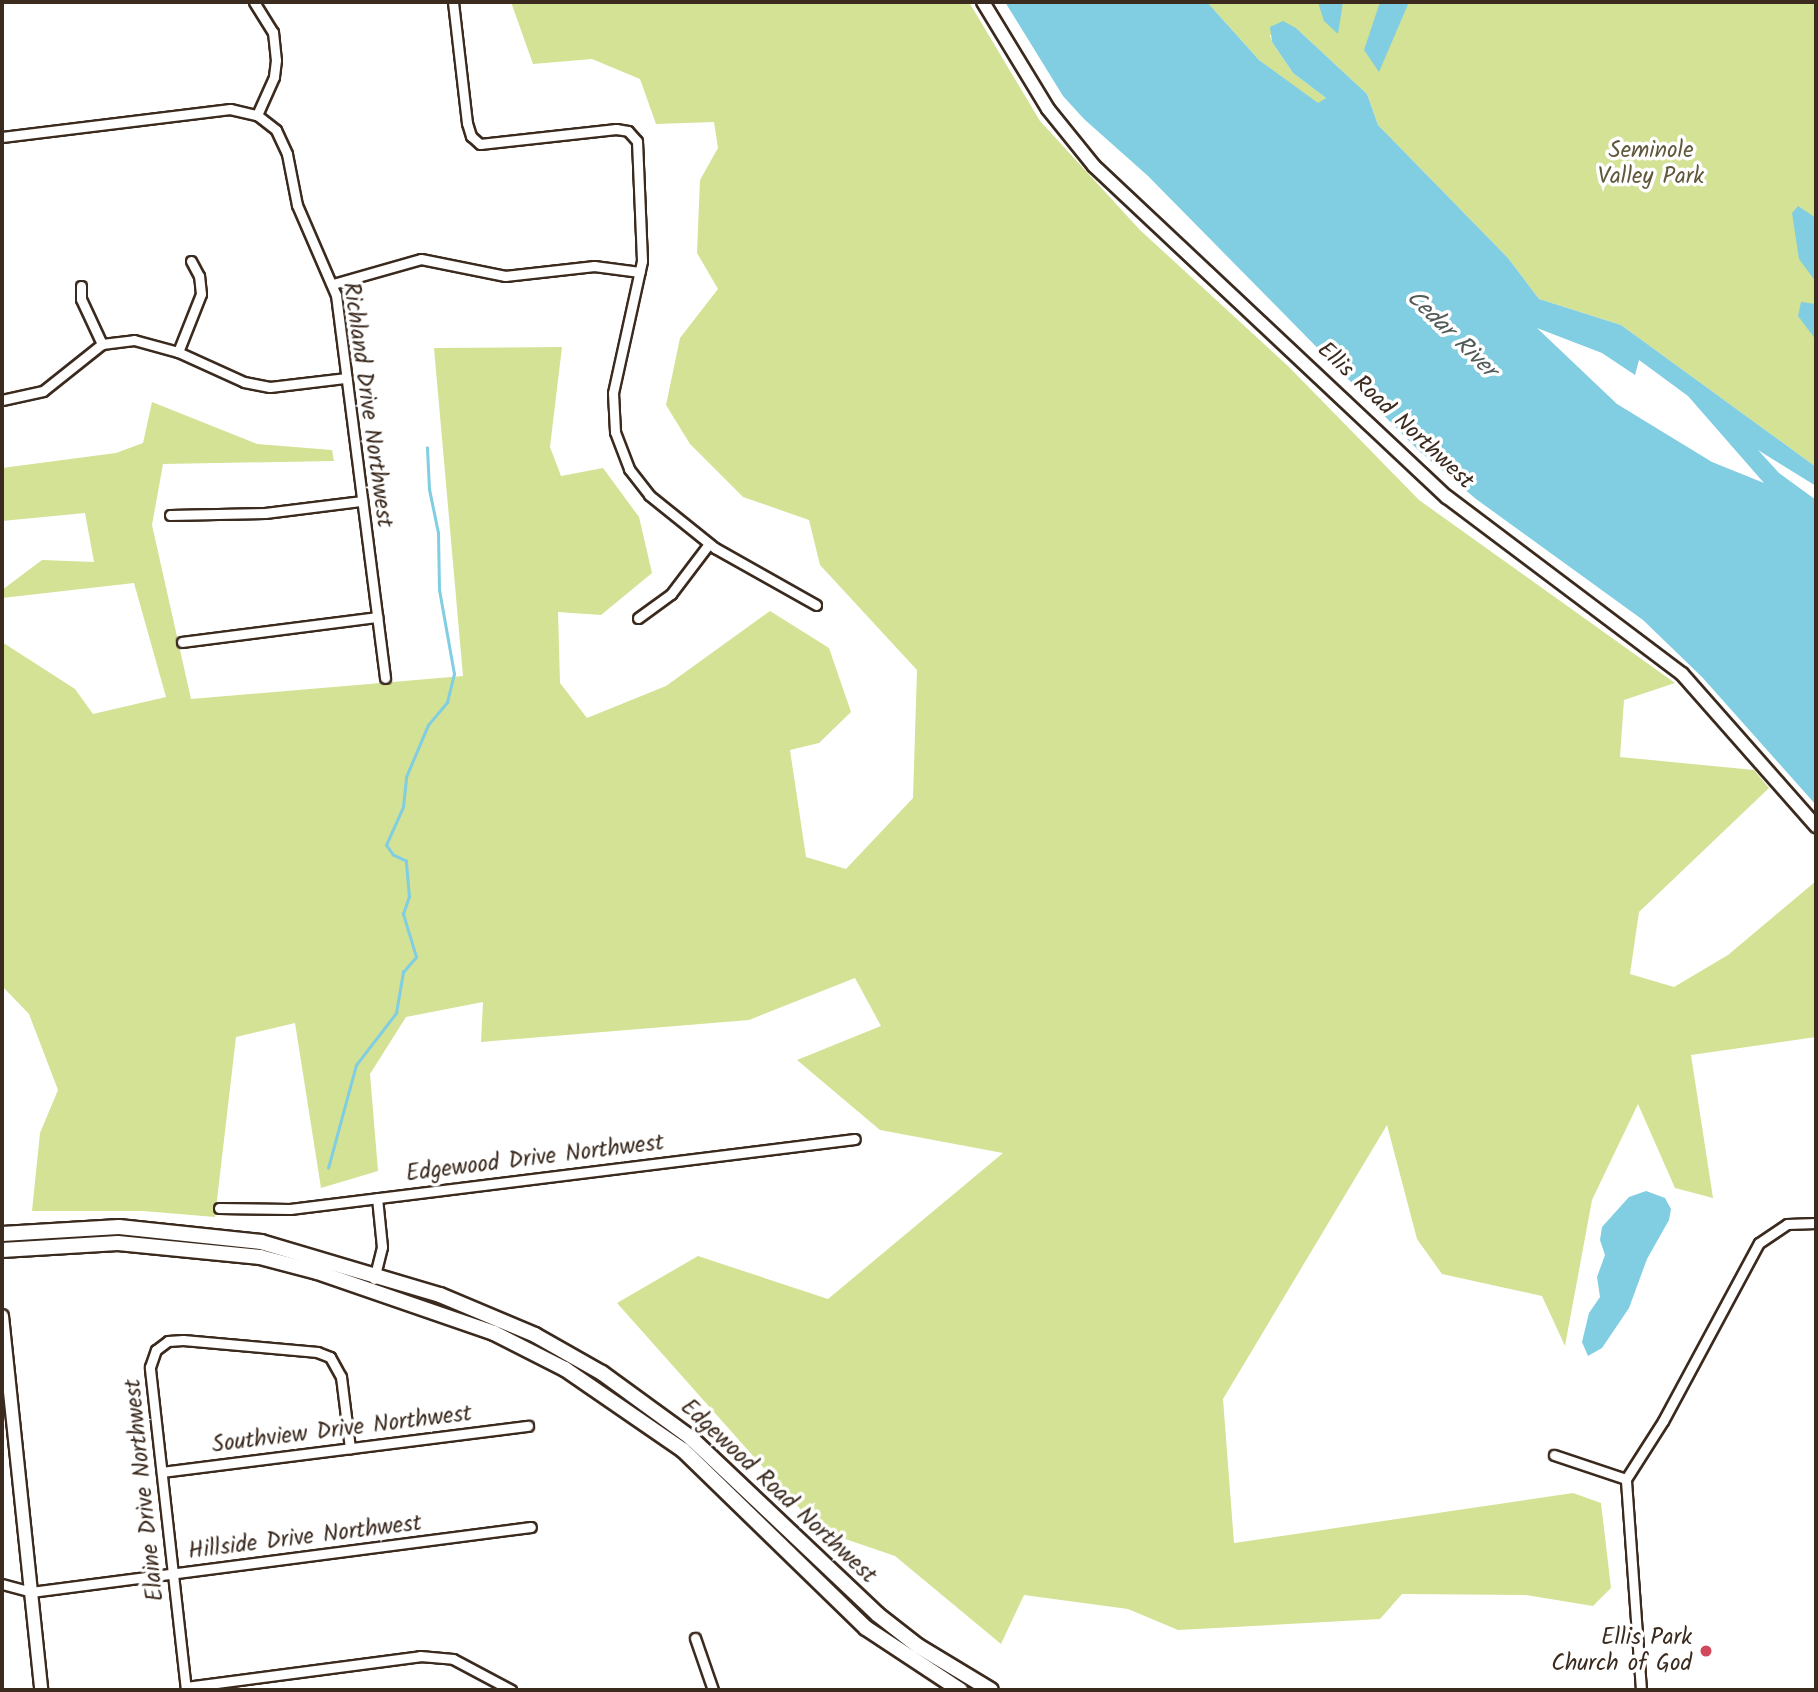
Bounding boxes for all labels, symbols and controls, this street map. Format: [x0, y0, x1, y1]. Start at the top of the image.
park label: Seminole Valley Park [1598, 137, 1704, 191]
street label: Richland Drive Northwest [336, 281, 398, 529]
water label: Cedar River [1400, 284, 1502, 384]
street label: Ellis Road Northwest [1311, 336, 1479, 496]
street label: Edgewood Drive Northwest [404, 1129, 666, 1189]
street label: Elaine Drive Northwest [120, 1377, 170, 1603]
street label: Edgewood Road Northwest [674, 1394, 882, 1590]
street label: Southview Drive Northwest [210, 1400, 474, 1460]
street label: Hillside Drive Northwest [187, 1510, 423, 1566]
place label: Ellis Park Church of God [1551, 1624, 1692, 1678]
marker: Ellis Park Church of God [1698, 1643, 1714, 1659]

